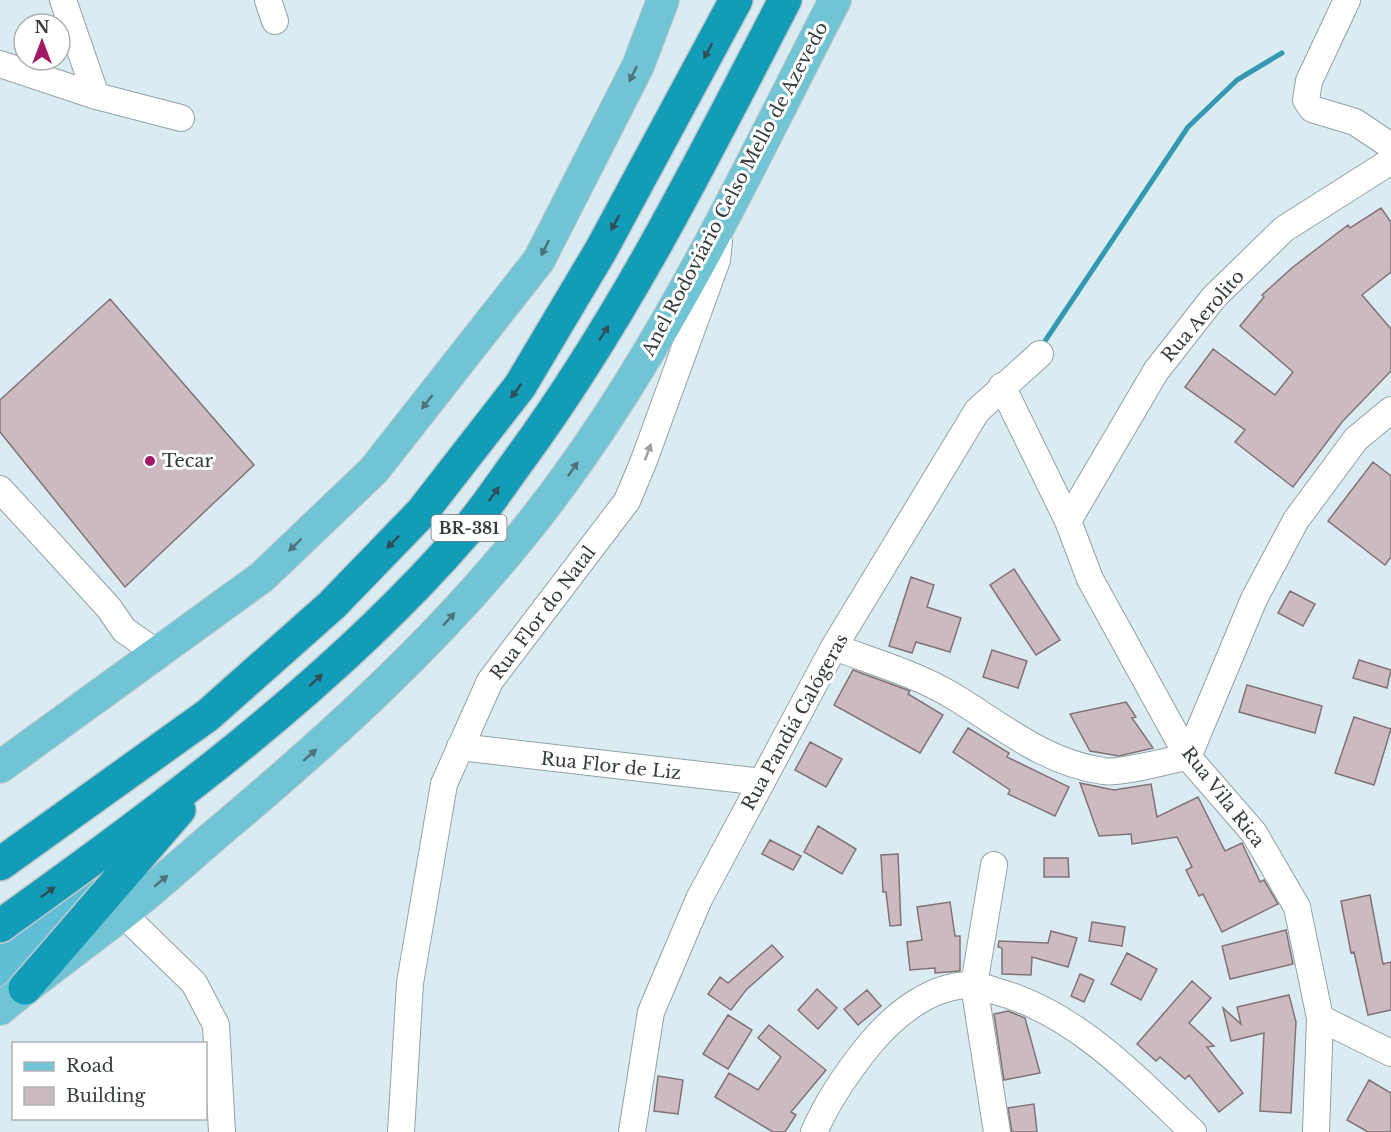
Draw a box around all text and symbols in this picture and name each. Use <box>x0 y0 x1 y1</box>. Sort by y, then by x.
north arrow <box>12 12 72 72</box>
text: N <box>34 17 50 37</box>
street label: Anel Rodoviário Celso Mello de Azevedo <box>637 18 833 361</box>
one-way arrow <box>703 43 713 60</box>
one-way arrow <box>629 65 638 82</box>
one-way arrow <box>610 215 620 232</box>
one-way arrow <box>540 239 550 256</box>
street label: Rua Aerolito <box>1157 265 1249 367</box>
one-way arrow <box>598 325 609 341</box>
one-way arrow <box>510 383 522 398</box>
one-way arrow <box>421 394 433 410</box>
one-way arrow <box>643 442 653 460</box>
place label: Tecar <box>162 450 213 472</box>
marker: Tecar <box>143 454 157 468</box>
one-way arrow <box>567 461 579 477</box>
one-way arrow <box>488 486 500 502</box>
road number: BR-381 <box>432 515 506 541</box>
one-way arrow <box>387 534 400 549</box>
one-way arrow <box>288 538 302 552</box>
street label: Rua Flor do Natal <box>486 542 600 684</box>
one-way arrow <box>442 612 455 627</box>
street label: Rua Pandiá Calógeras <box>737 630 853 814</box>
one-way arrow <box>308 673 322 687</box>
street label: Rua Vila Rica <box>1177 742 1269 852</box>
street label: Rua Flor de Liz <box>540 748 682 784</box>
one-way arrow <box>302 749 317 762</box>
one-way arrow <box>153 875 168 888</box>
one-way arrow <box>39 886 55 898</box>
legend <box>12 1042 207 1120</box>
text: Road <box>66 1055 114 1077</box>
text: Building <box>66 1085 145 1107</box>

